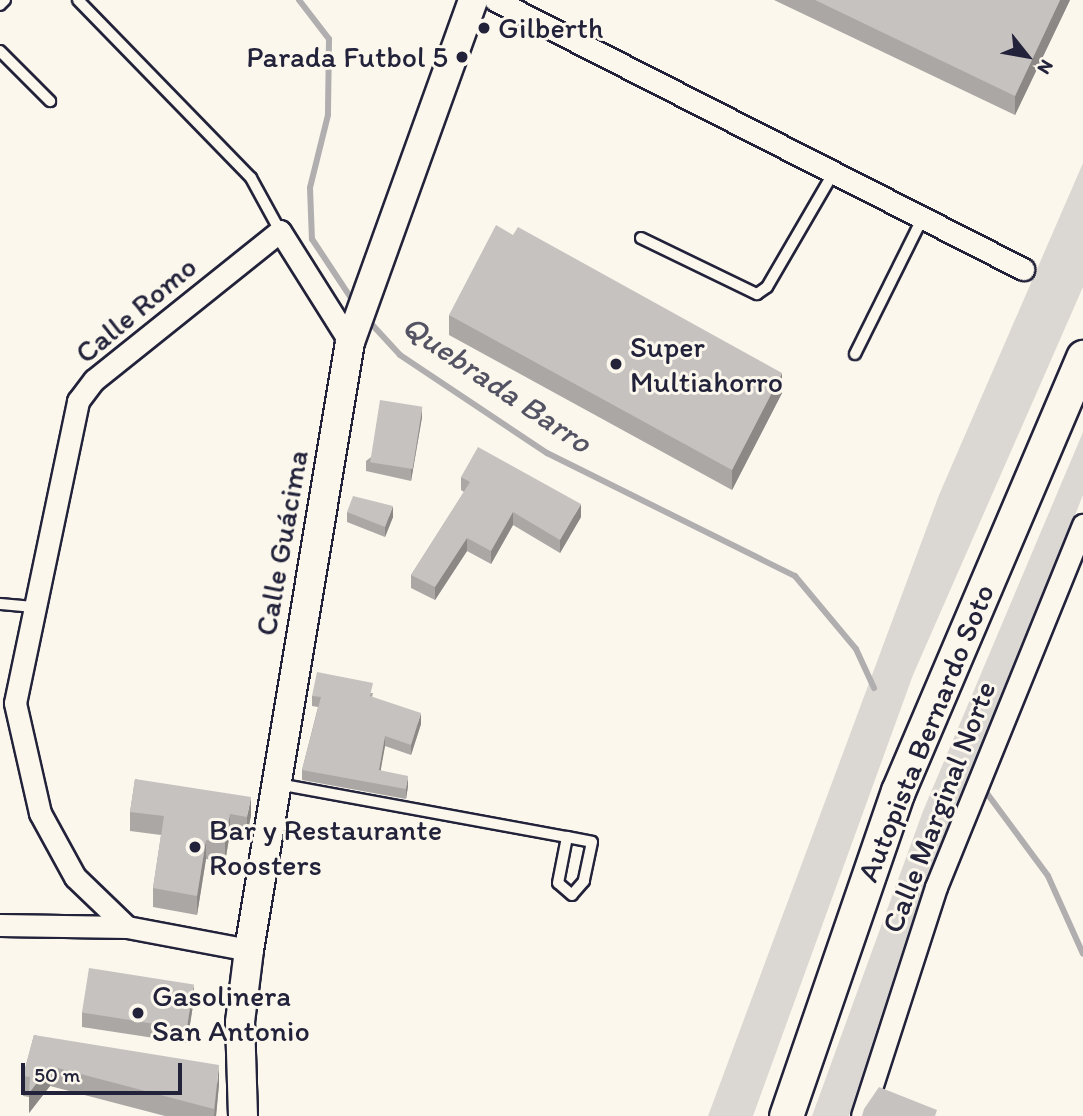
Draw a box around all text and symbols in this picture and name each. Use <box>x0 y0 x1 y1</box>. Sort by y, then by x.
place label: Gilberth <box>498 10 603 46</box>
marker: Gilberth <box>476 20 492 36</box>
north arrow <box>992 21 1062 91</box>
place label: Parada Futbol 5 <box>246 39 448 75</box>
marker: Parada Futbol 5 <box>454 49 470 65</box>
text: N <box>1032 56 1059 78</box>
street label: Calle Romo <box>68 249 204 371</box>
water label: Quebrada Barro <box>395 306 599 462</box>
place label: Super Multiahorro <box>630 329 783 400</box>
marker: Super Multiahorro <box>608 356 624 372</box>
street label: Calle Guácima <box>248 448 316 638</box>
street label: Autopista Bernardo Soto <box>850 579 1002 887</box>
street label: Calle Marginal Norte <box>874 676 1004 938</box>
place label: Bar y Restaurante Roosters <box>209 812 442 882</box>
marker: Bar y Restaurante Roosters <box>187 839 203 855</box>
place label: Gasolinera San Antonio <box>152 978 311 1048</box>
marker: Gasolinera San Antonio <box>130 1005 146 1021</box>
scale bar <box>24 1050 186 1094</box>
text: 50 m <box>34 1062 80 1087</box>

